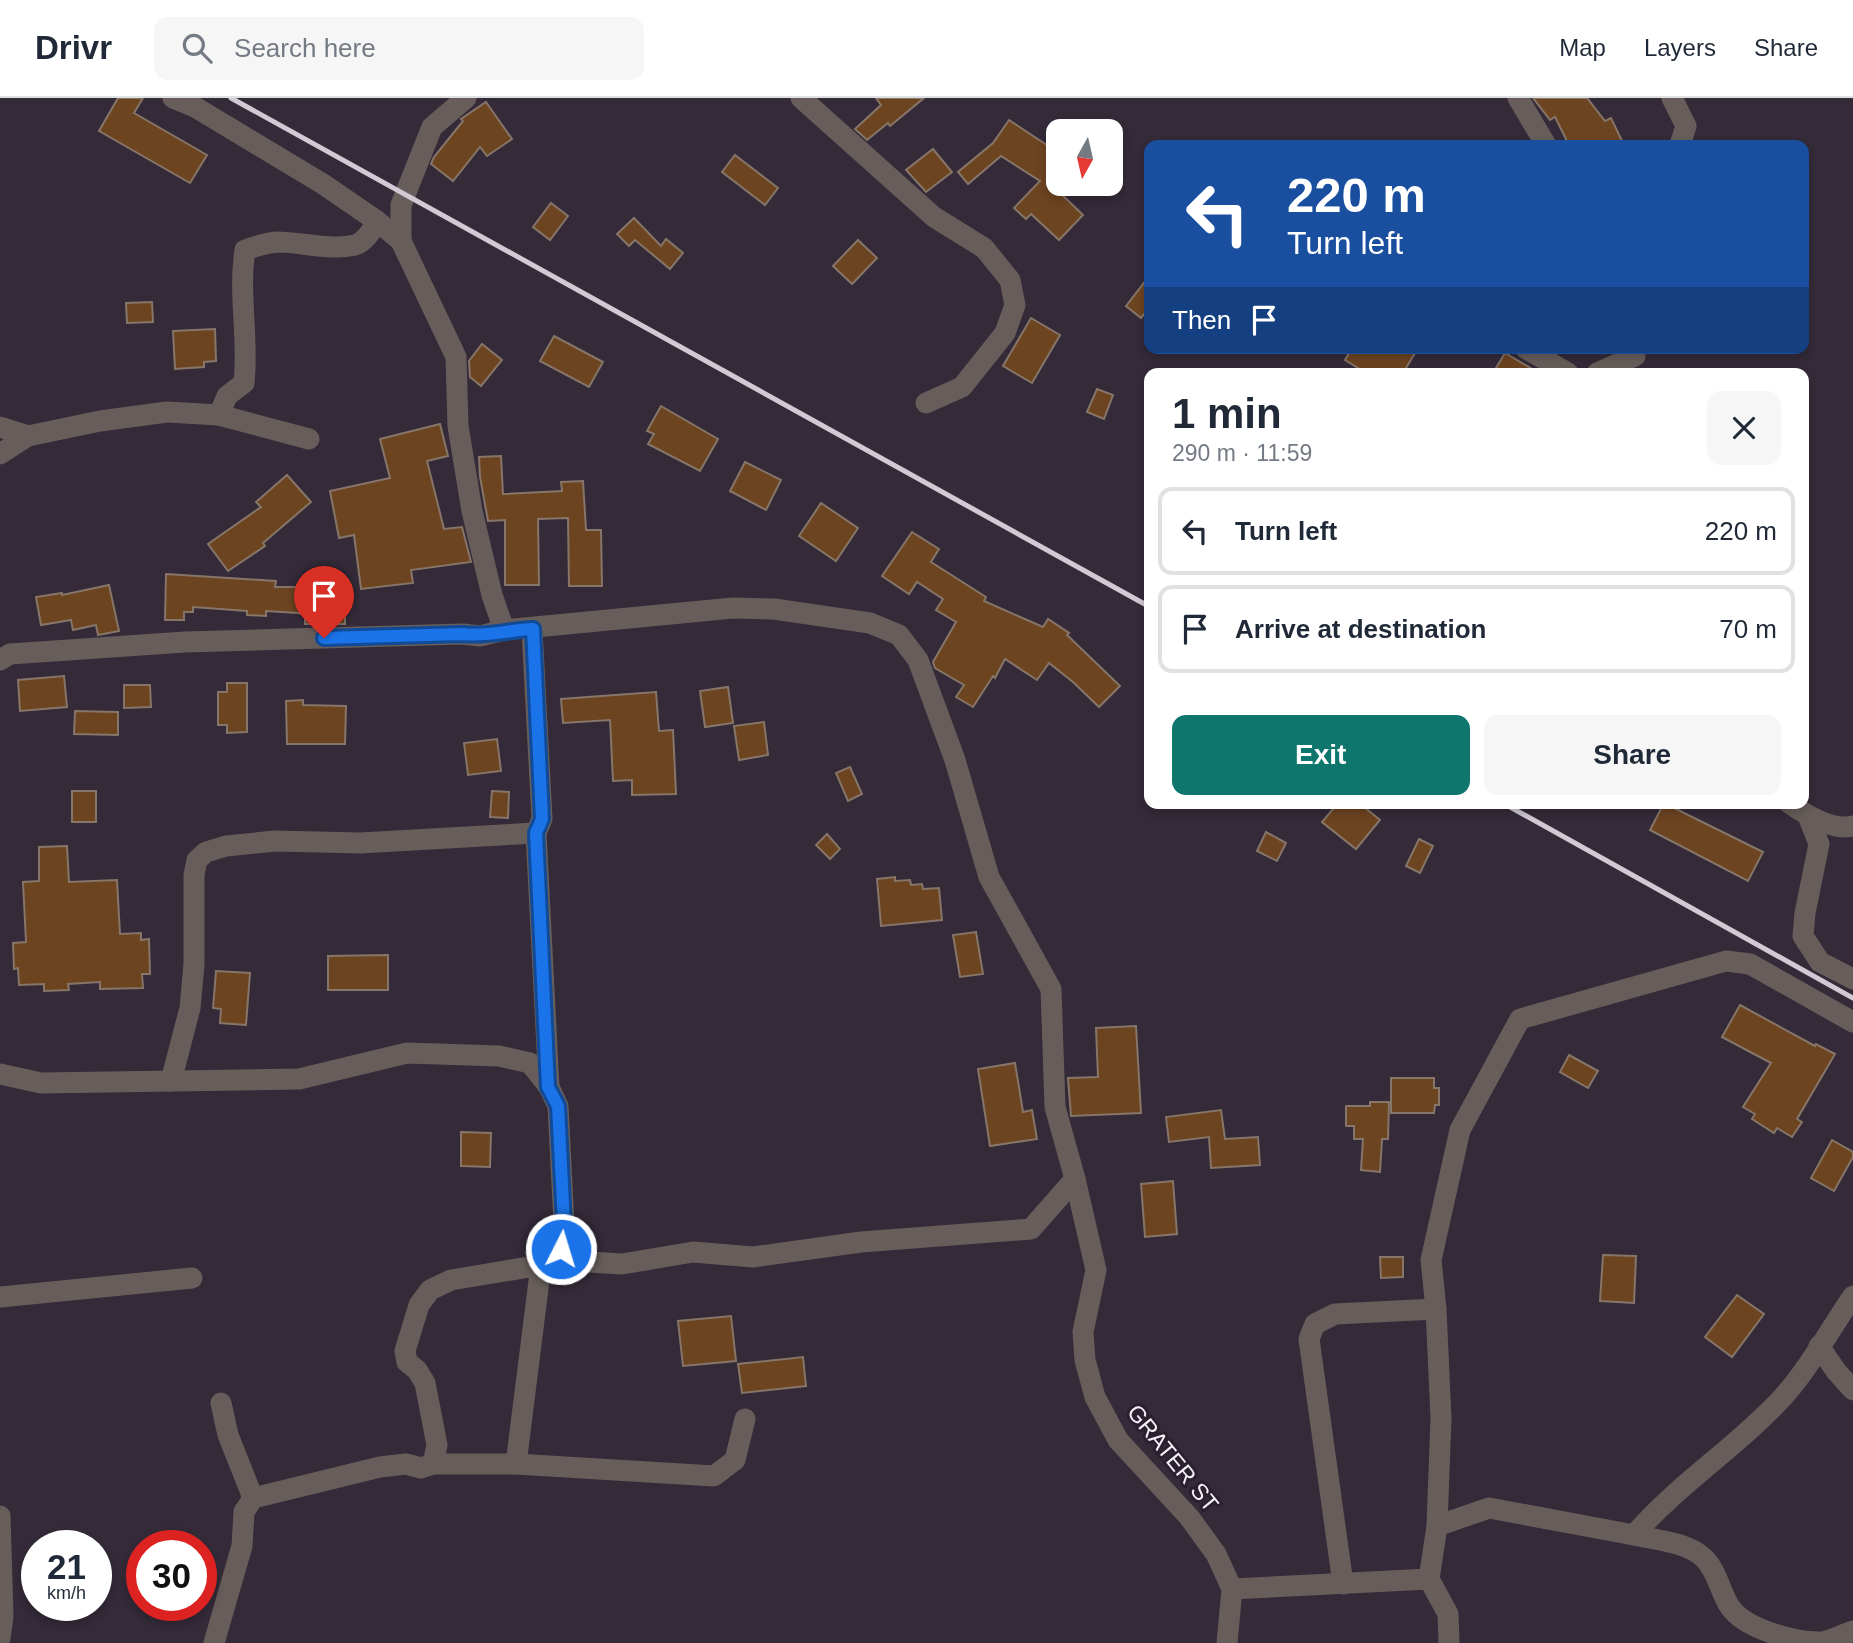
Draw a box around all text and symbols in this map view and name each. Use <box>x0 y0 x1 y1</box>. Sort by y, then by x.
search box <box>154 17 644 80</box>
text: Drivr <box>35 29 112 66</box>
icon: search <box>178 29 216 67</box>
text: Search here <box>234 33 376 63</box>
text: Map <box>1559 34 1606 61</box>
text: Layers <box>1644 34 1716 61</box>
text: Share <box>1754 34 1818 61</box>
north arrow <box>1046 119 1124 196</box>
map controls <box>1046 119 1123 196</box>
icon: left <box>1172 168 1263 259</box>
text: 220 m <box>1287 168 1426 222</box>
text: Turn left <box>1287 225 1403 261</box>
icon: arrive <box>1245 301 1283 339</box>
text: Then <box>1172 305 1231 335</box>
text: 1 min <box>1172 390 1282 437</box>
button: close <box>1707 391 1781 465</box>
text: 290 m · 11:59 <box>1172 440 1312 466</box>
icon: left <box>1176 512 1214 550</box>
text: Turn left <box>1235 516 1337 546</box>
text: 220 m <box>1705 516 1777 546</box>
pin <box>294 566 354 638</box>
icon: arrive <box>305 577 343 615</box>
icon: arrive <box>1176 610 1214 648</box>
text: Arrive at destination <box>1235 614 1486 644</box>
text: 70 m <box>1719 614 1777 644</box>
button: Exit <box>1172 715 1470 795</box>
button: Share <box>1484 715 1781 795</box>
position arrow <box>524 1212 598 1286</box>
street label: GRATER ST <box>1122 1399 1224 1517</box>
speed limit sign: 30 <box>126 1530 217 1621</box>
text: 21 <box>47 1547 86 1586</box>
text: km/h <box>47 1583 86 1603</box>

